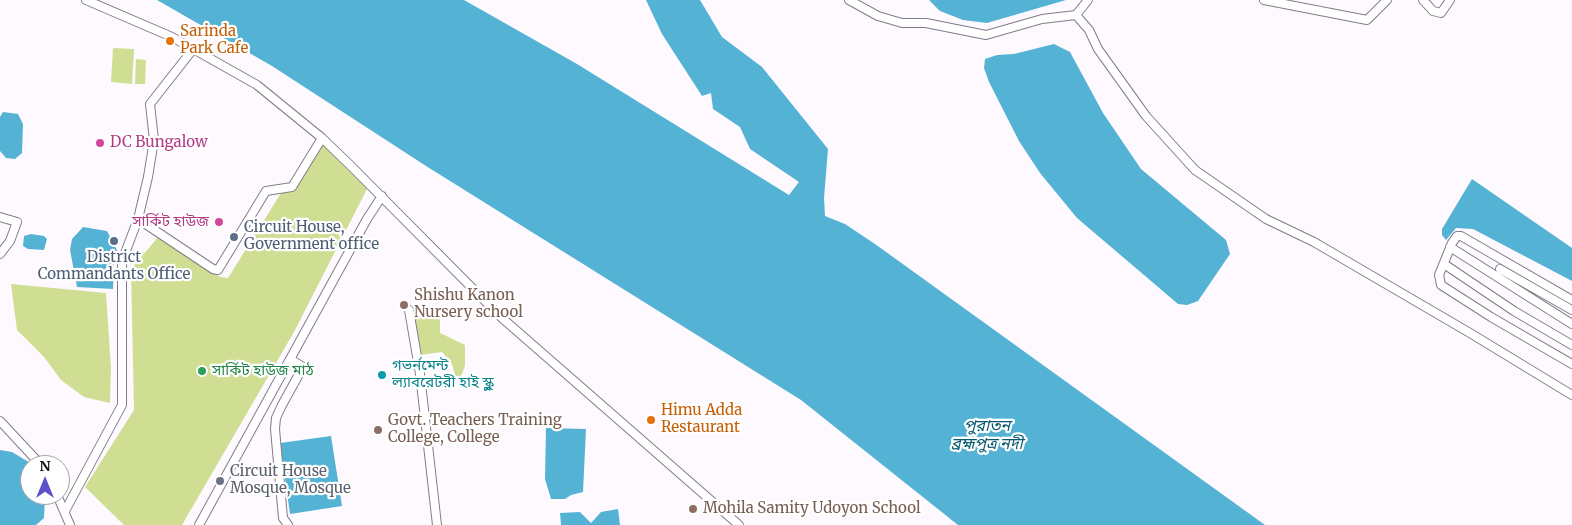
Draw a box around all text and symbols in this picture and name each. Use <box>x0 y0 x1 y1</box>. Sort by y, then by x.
place label: Sarinda Park Cafe <box>180 23 248 58</box>
marker: Sarinda Park Cafe <box>164 35 176 47</box>
place label: DC Bungalow <box>110 134 208 152</box>
marker: DC Bungalow <box>94 137 106 149</box>
place label: সার্কিট হাউজ <box>132 213 209 231</box>
marker: সার্কিট হাউজ <box>213 216 225 228</box>
place label: Circuit House, Government office <box>244 219 379 254</box>
marker: Circuit House, Government office <box>228 231 240 243</box>
marker: District Commandants Office <box>108 235 120 247</box>
place label: District Commandants Office <box>38 249 190 284</box>
place label: Shishu Kanon Nursery school <box>414 287 523 322</box>
marker: Shishu Kanon Nursery school <box>398 299 410 311</box>
place label: গভর্নমেন্ট ল্যাবরেটরী হাই স্কুল <box>392 357 494 392</box>
place label: সার্কিট হাউজ মাঠ <box>212 362 314 380</box>
marker: সার্কিট হাউজ মাঠ <box>196 365 208 377</box>
marker: গভর্নমেন্ট ল্যাবরেটরী হাই স্কুল <box>376 369 388 381</box>
place label: Himu Adda Restaurant <box>661 402 742 437</box>
place label: Govt. Teachers Training College, College <box>388 412 562 447</box>
marker: Himu Adda Restaurant <box>645 414 657 426</box>
water label: পুরাতন ব্রহ্মপুত্র নদী <box>951 416 1023 454</box>
marker: Govt. Teachers Training College, College <box>372 424 384 436</box>
north arrow <box>20 455 70 505</box>
text: N <box>39 457 51 475</box>
place label: Circuit House Mosque, Mosque <box>230 463 351 498</box>
marker: Circuit House Mosque, Mosque <box>214 475 226 487</box>
place label: Mohila Samity Udoyon School <box>703 500 921 518</box>
marker: Mohila Samity Udoyon School <box>687 503 699 515</box>

